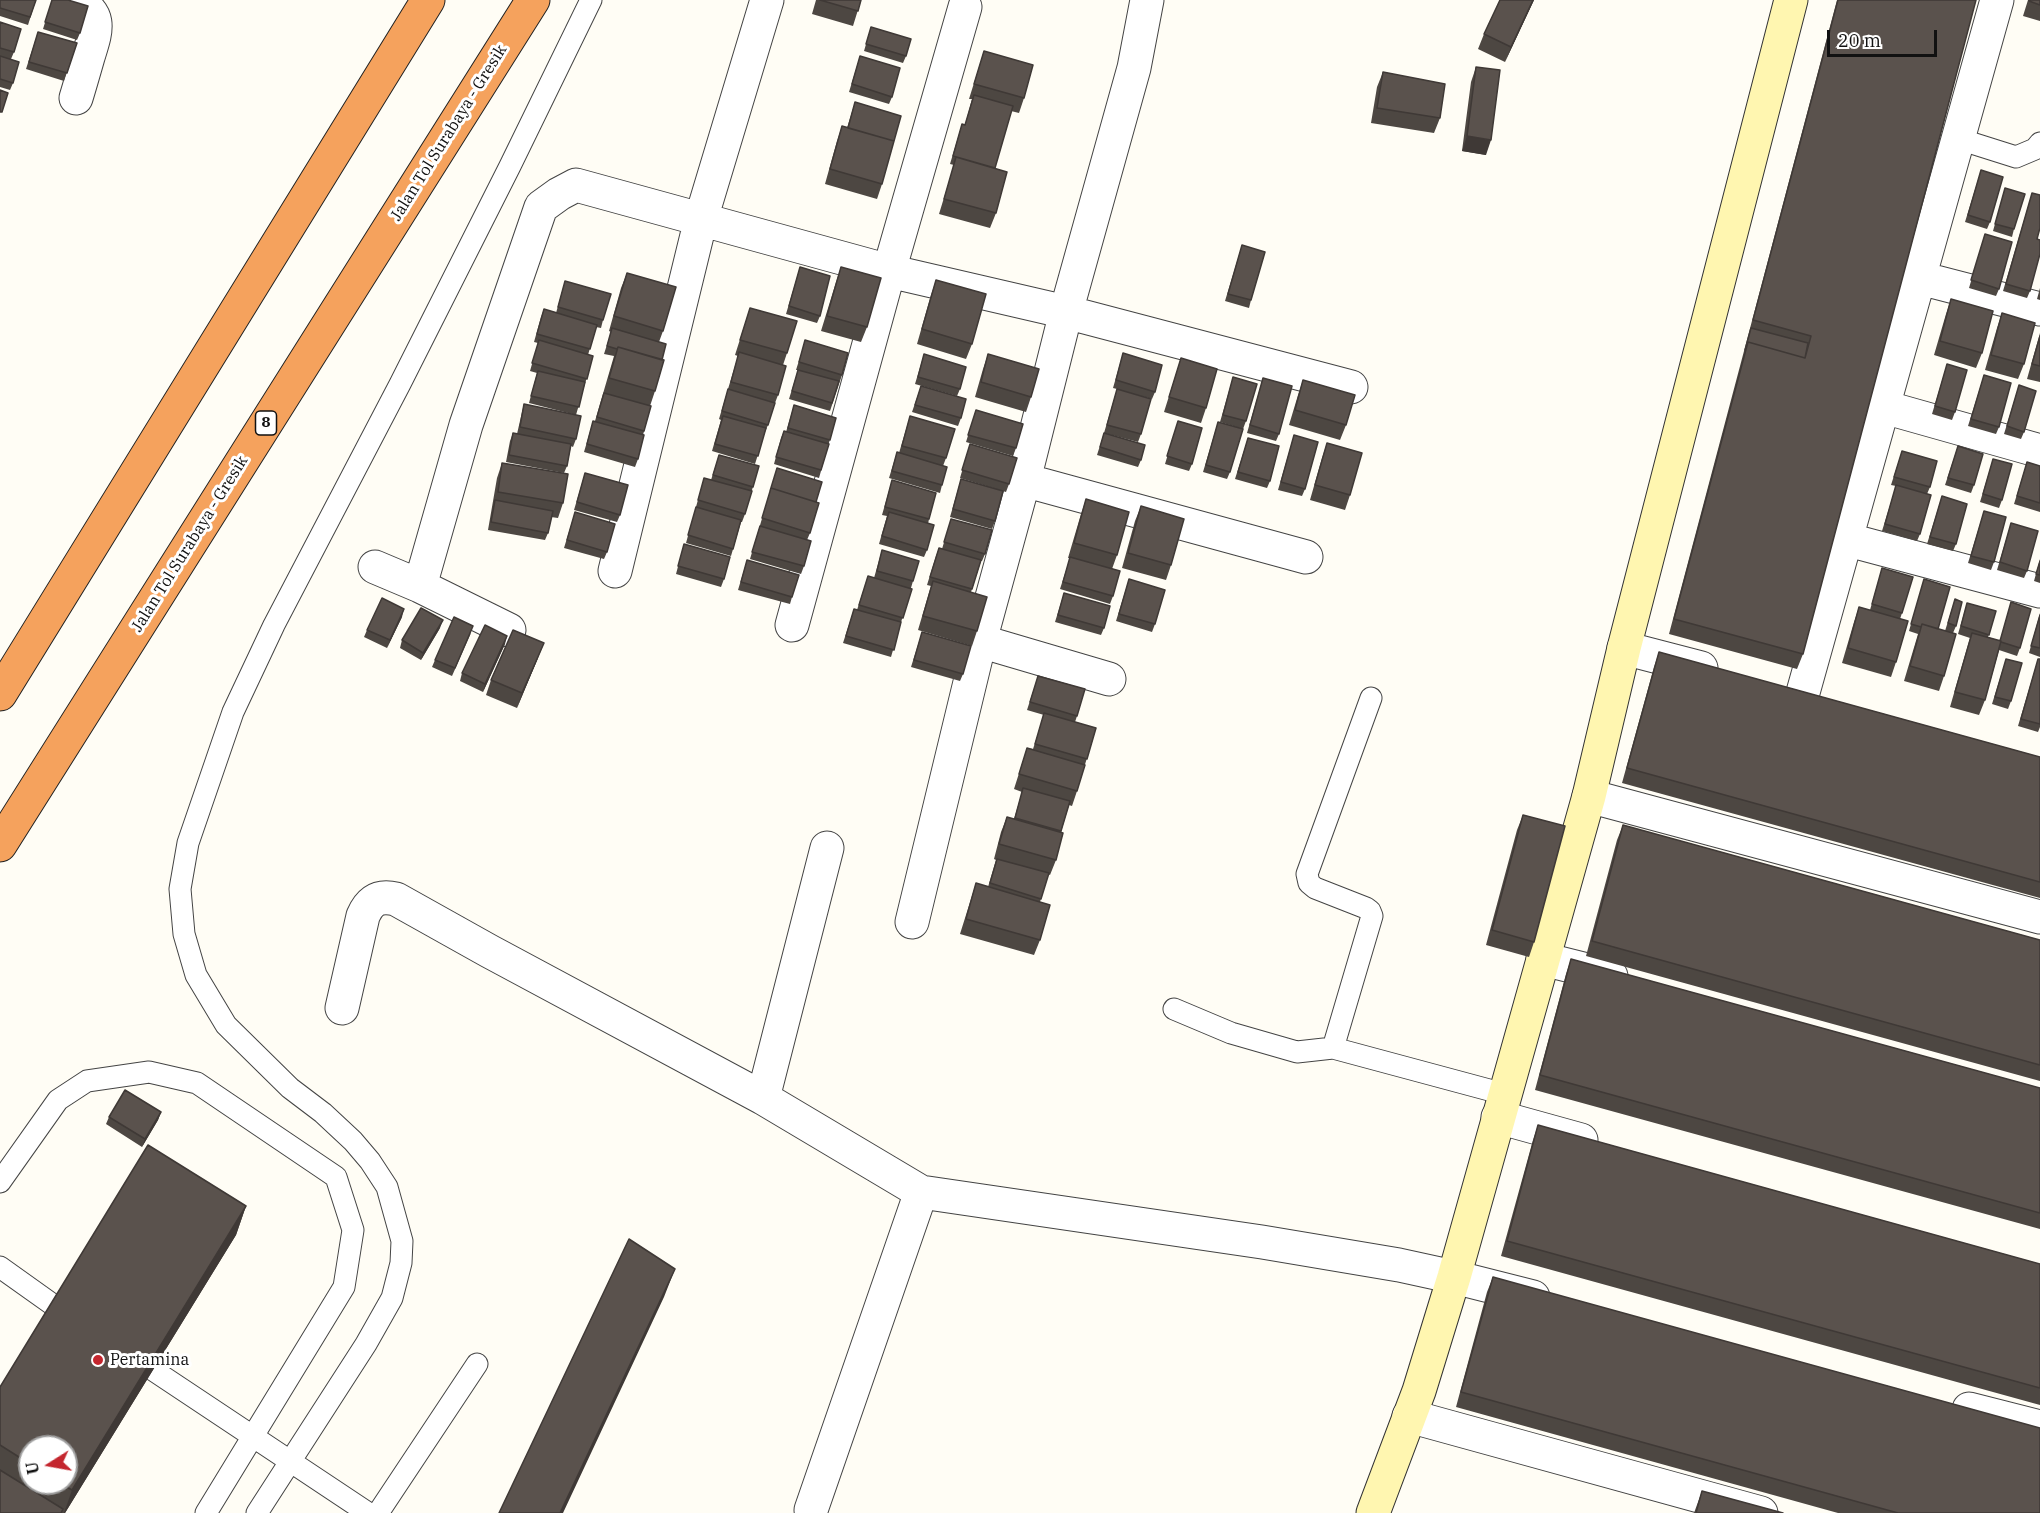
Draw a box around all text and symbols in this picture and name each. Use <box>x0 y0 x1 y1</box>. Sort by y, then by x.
scale bar <box>1830 18 1940 56</box>
text: 20 m <box>1838 29 1881 52</box>
street label: Jalan Tol Surabaya - Gresik <box>387 41 511 225</box>
road number: 8 <box>256 411 276 435</box>
street label: Jalan Tol Surabaya - Gresik <box>128 452 252 636</box>
place label: Pertamina <box>110 1350 189 1370</box>
marker: Pertamina <box>91 1353 105 1367</box>
north arrow <box>18 1435 78 1495</box>
text: U <box>21 1460 43 1476</box>

